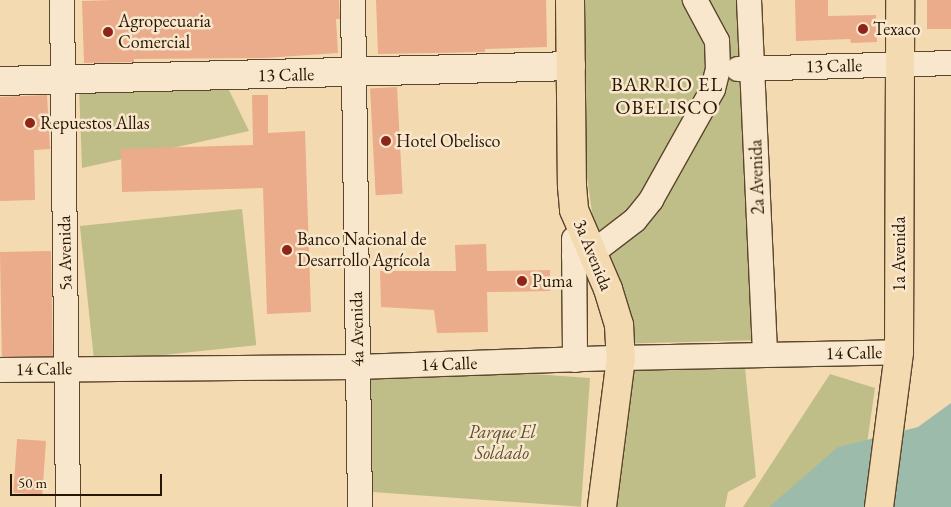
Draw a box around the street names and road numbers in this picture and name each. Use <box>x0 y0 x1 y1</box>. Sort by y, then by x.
street label: 13 Calle <box>806 55 862 77</box>
street label: 13 Calle <box>258 64 314 86</box>
street label: 2a Avenida <box>745 139 769 215</box>
street label: 5a Avenida <box>54 215 76 291</box>
street label: 3a Avenida <box>569 216 617 294</box>
street label: 1a Avenida <box>888 216 910 292</box>
street label: 4a Avenida <box>346 291 368 367</box>
street label: 14 Calle <box>826 342 882 364</box>
street label: 14 Calle <box>420 352 478 376</box>
street label: 14 Calle <box>16 358 72 380</box>

